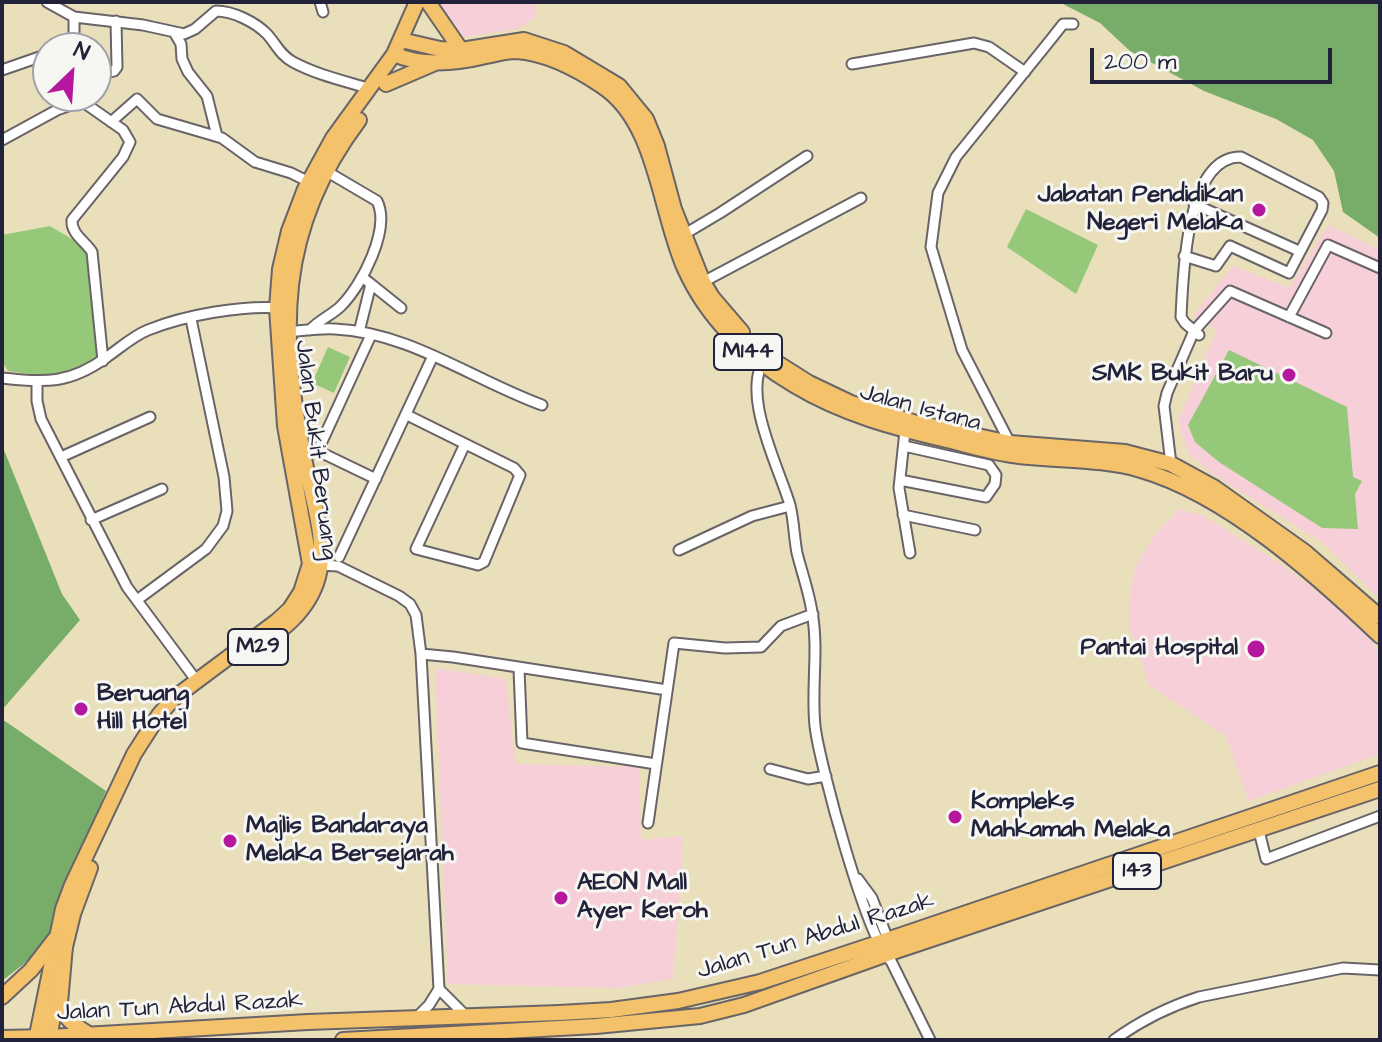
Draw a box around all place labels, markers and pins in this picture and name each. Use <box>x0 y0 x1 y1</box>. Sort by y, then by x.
place label: Jabatan Pendidikan Negeri Melaka <box>1038 182 1243 238</box>
marker: Jabatan Pendidikan Negeri Melaka <box>1250 201 1268 219</box>
place label: SMK Bukit Baru <box>1092 361 1273 389</box>
marker: SMK Bukit Baru <box>1280 366 1298 384</box>
place label: Pantai Hospital <box>1081 635 1238 663</box>
marker: Pantai Hospital <box>1245 638 1267 660</box>
place label: Beruang Hill Hotel <box>97 681 189 737</box>
marker: Beruang Hill Hotel <box>72 700 90 718</box>
place label: Kompleks Mahkamah Melaka <box>971 789 1170 845</box>
marker: Kompleks Mahkamah Melaka <box>946 808 964 826</box>
place label: Majlis Bandaraya Melaka Bersejarah <box>246 813 454 869</box>
marker: Majlis Bandaraya Melaka Bersejarah <box>221 832 239 850</box>
place label: AEON Mall Ayer Keroh <box>577 870 708 926</box>
marker: AEON Mall Ayer Keroh <box>552 889 570 907</box>

